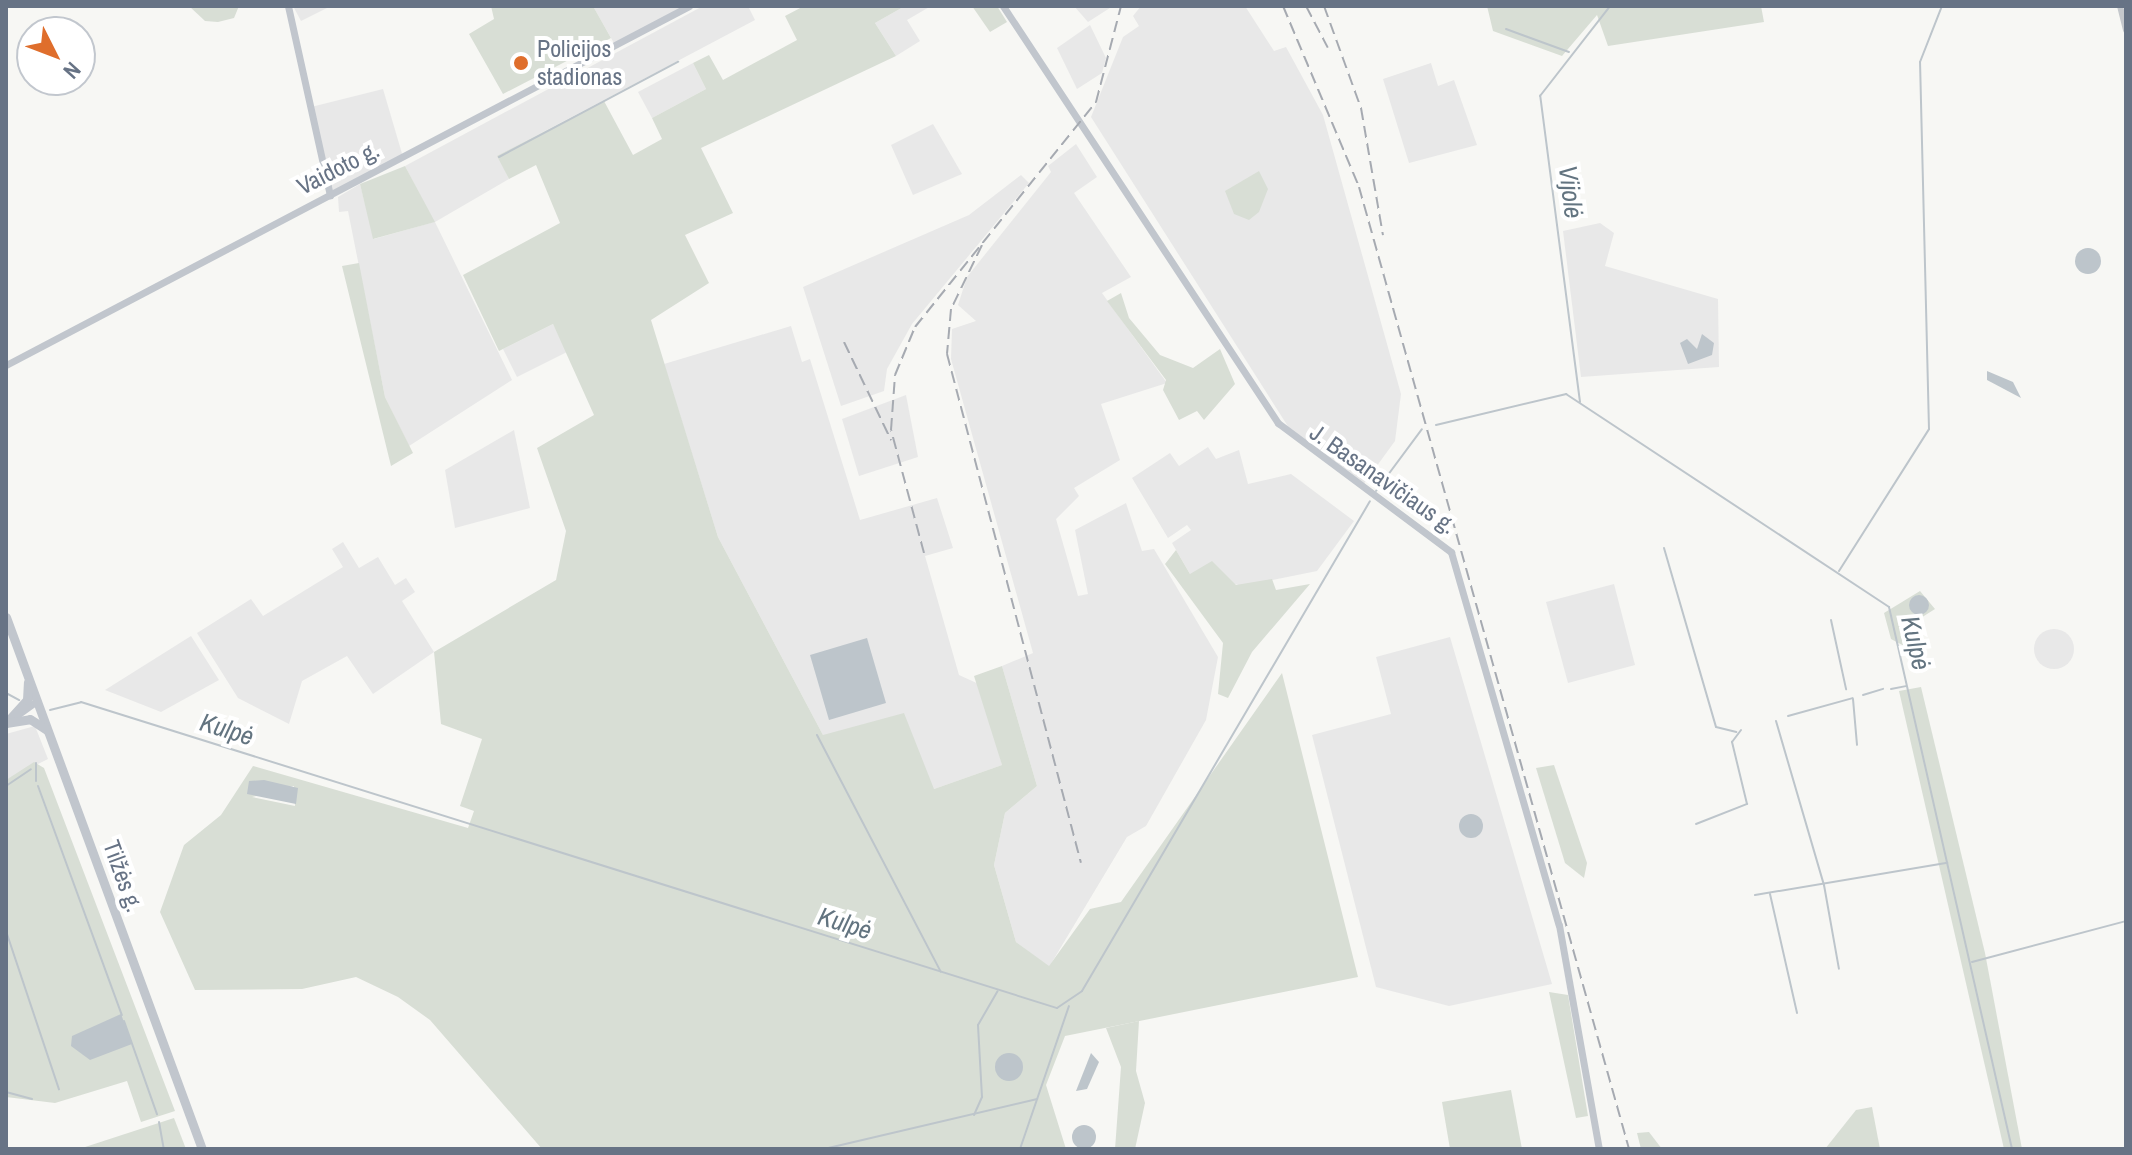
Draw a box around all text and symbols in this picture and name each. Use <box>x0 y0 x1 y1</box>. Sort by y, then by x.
north arrow <box>16 16 96 96</box>
place label: Policijos stadionas <box>537 35 622 91</box>
marker: Policijos stadionas <box>512 54 530 72</box>
text: N <box>57 56 88 86</box>
street label: Vaidoto g. <box>292 135 384 201</box>
water label: Vijolė <box>1552 164 1590 220</box>
street label: J. Basanavičiaus g. <box>1304 418 1462 540</box>
water label: Kulpė <box>1895 613 1937 673</box>
water label: Kulpė <box>196 706 258 752</box>
street label: Tilžės g. <box>97 836 149 916</box>
water label: Kulpė <box>814 900 876 946</box>

